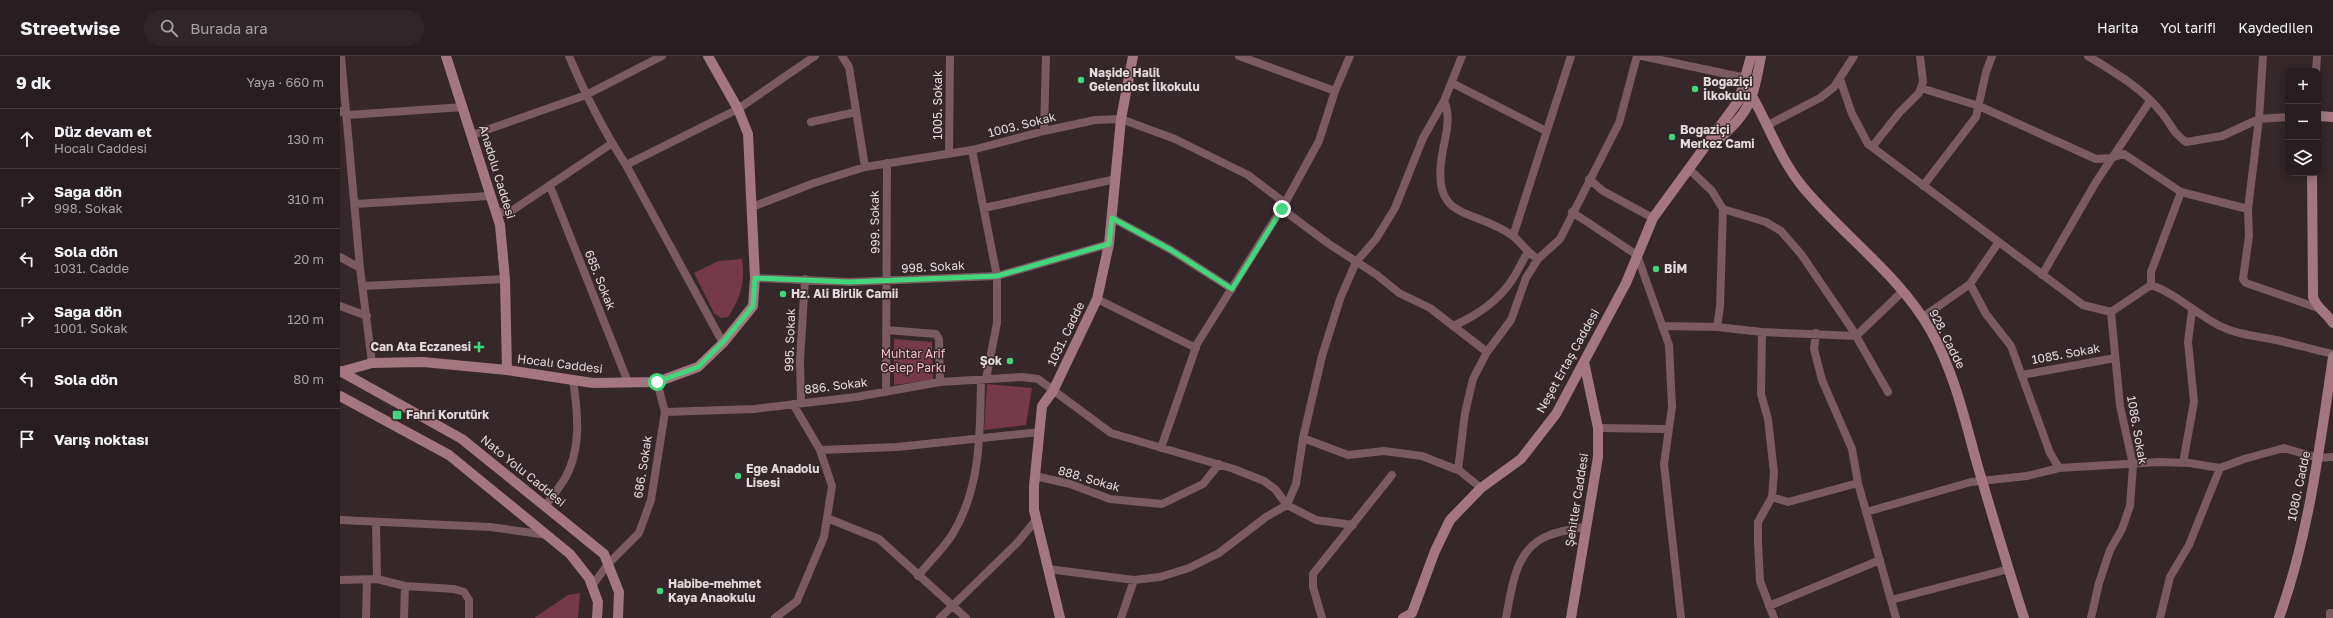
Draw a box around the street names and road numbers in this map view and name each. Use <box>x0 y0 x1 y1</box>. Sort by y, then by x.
street label: 1005. Sokak <box>930 70 945 140</box>
street label: 1003. Sokak <box>986 109 1058 140</box>
street label: Anadolu Caddesi <box>476 123 519 220</box>
street label: 999. Sokak <box>866 190 883 254</box>
street label: 685. Sokak <box>582 248 619 312</box>
street label: 998. Sokak <box>901 257 965 276</box>
street label: 1031. Cadde <box>1044 299 1088 368</box>
street label: Neşet Ertaş Caddesi <box>1533 306 1602 415</box>
street label: 928. Cadde <box>1926 306 1969 371</box>
street label: 995. Sokak <box>781 308 798 372</box>
street label: 1085. Sokak <box>2031 340 2102 367</box>
street label: Hocalı Caddesi <box>516 351 604 376</box>
street label: 886. Sokak <box>803 374 869 397</box>
street label: 1086. Sokak <box>2124 394 2151 466</box>
street label: Nato Yolu Caddesi <box>478 432 569 509</box>
street label: 686. Sokak <box>630 434 655 499</box>
street label: 1080. Cadde <box>2284 449 2313 522</box>
street label: Şehitler Caddesi <box>1562 452 1591 548</box>
street label: 888. Sokak <box>1056 463 1122 495</box>

